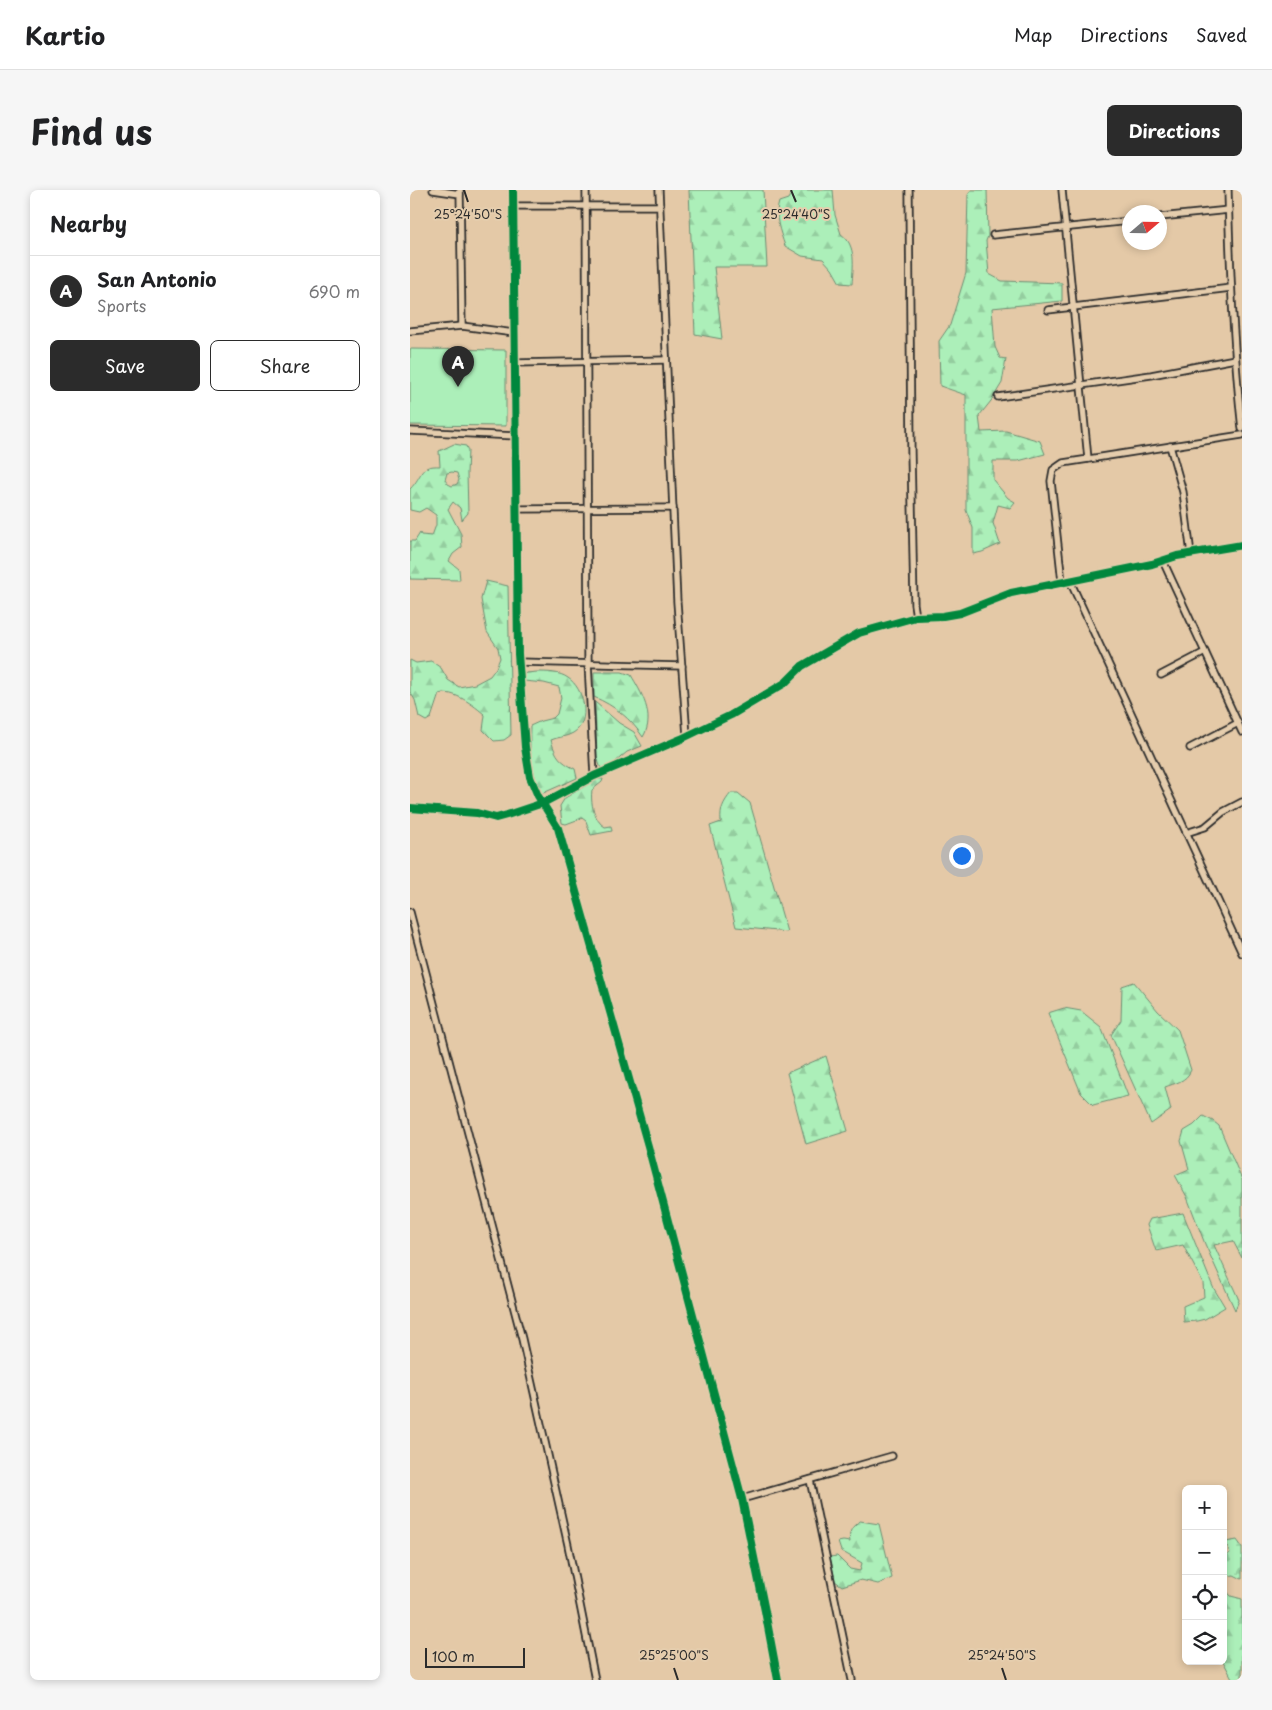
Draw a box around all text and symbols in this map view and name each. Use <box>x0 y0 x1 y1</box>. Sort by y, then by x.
text: Kartio <box>25 17 105 53</box>
text: Map <box>1014 21 1052 48</box>
text: Directions <box>1080 21 1168 48</box>
text: Saved <box>1196 21 1247 48</box>
text: Find us <box>30 104 152 157</box>
button: Directions <box>1107 105 1242 156</box>
text: 25°24'50"S <box>434 205 502 223</box>
text: 25°24'40"S <box>762 205 830 223</box>
north arrow <box>1122 205 1167 250</box>
text: Nearby <box>50 207 127 239</box>
text: San Antonio <box>97 265 217 293</box>
text: A <box>60 279 72 303</box>
text: 690 m <box>309 279 360 303</box>
text: Sports <box>97 293 146 317</box>
button: Save <box>50 340 200 391</box>
button: Share <box>210 340 360 391</box>
pin: A <box>442 346 474 387</box>
your location <box>949 843 975 869</box>
map controls <box>1182 1485 1227 1665</box>
button: + <box>1182 1485 1227 1530</box>
button: − <box>1182 1530 1227 1575</box>
button: locate <box>1182 1575 1227 1620</box>
button: layers <box>1182 1620 1227 1665</box>
scale bar <box>425 1645 525 1668</box>
text: 100 m <box>432 1646 475 1667</box>
text: 25°25'00"S <box>639 1646 709 1664</box>
text: 25°24'50"S <box>968 1646 1036 1664</box>

